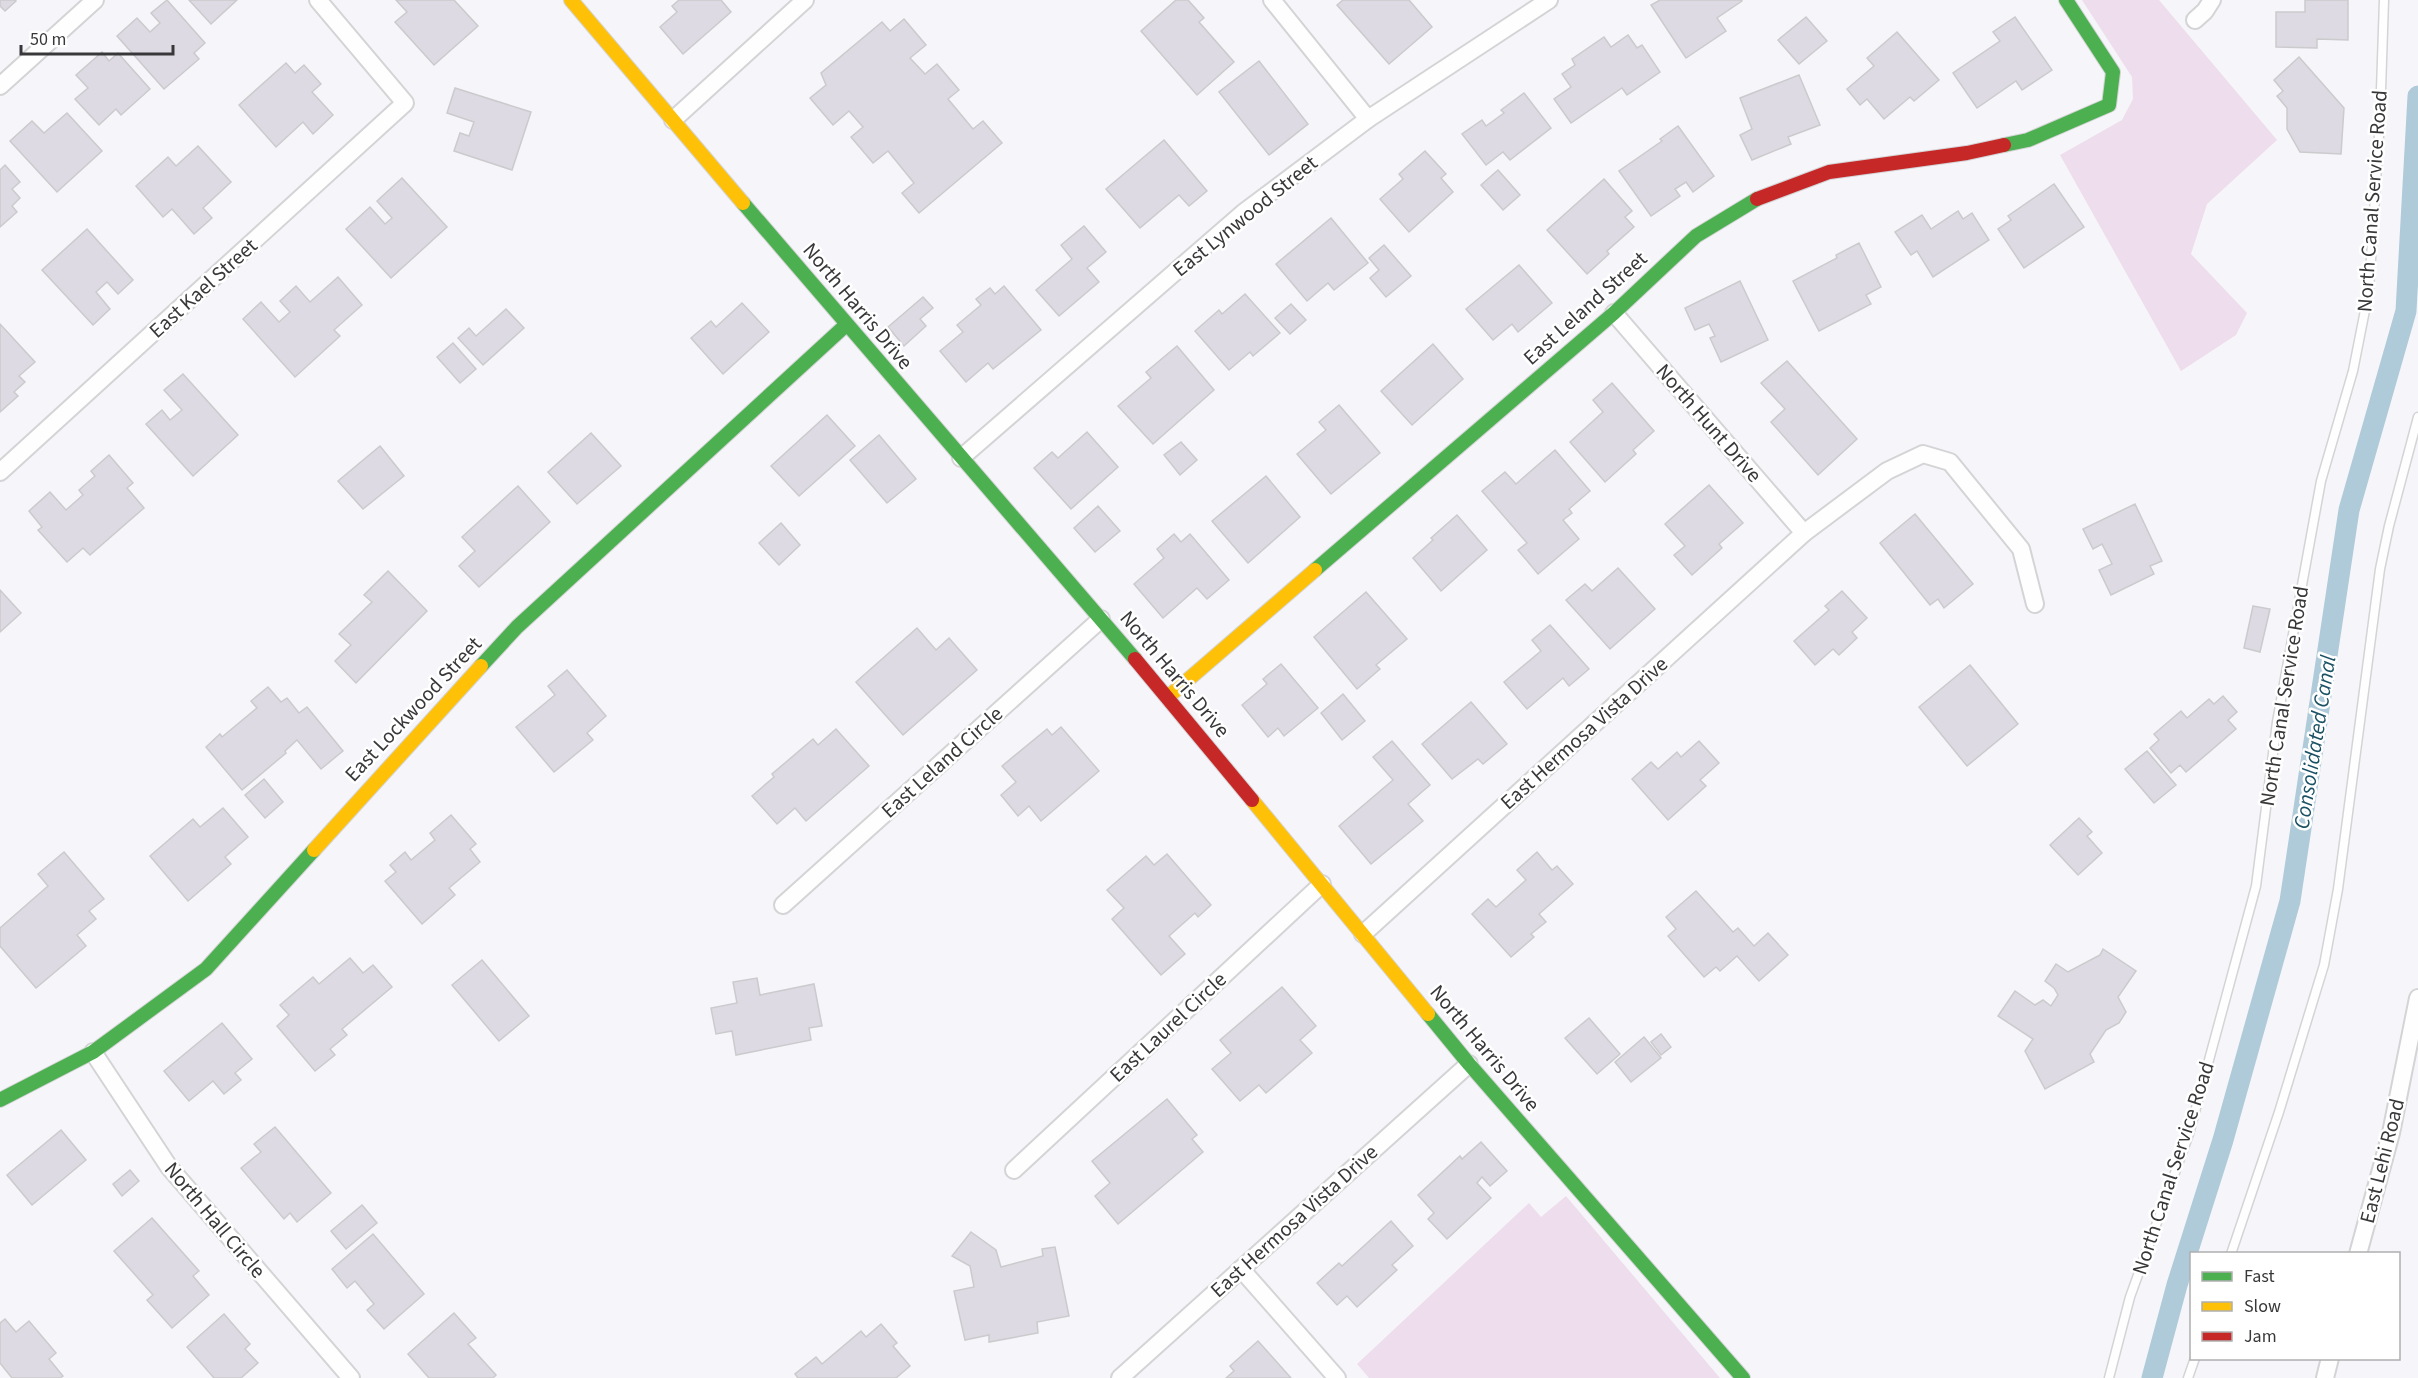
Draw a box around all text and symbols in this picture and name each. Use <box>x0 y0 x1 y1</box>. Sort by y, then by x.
scale bar <box>21 18 172 56</box>
text: 50 m <box>30 27 66 52</box>
street label: North Canal Service Road <box>2349 89 2395 313</box>
street label: East Lynwood Street <box>1166 148 1324 284</box>
street label: East Kael Street <box>142 231 264 345</box>
street label: North Harris Drive <box>796 236 920 376</box>
street label: East Leland Street <box>1516 244 1654 372</box>
street label: North Hunt Drive <box>1649 357 1769 489</box>
street label: North Canal Service Road <box>2252 584 2316 808</box>
street label: North Harris Drive <box>1113 604 1237 744</box>
street label: East Lockwood Street <box>338 630 488 788</box>
street label: East Hermosa Vista Drive <box>1494 649 1674 817</box>
water label: Consolidated Canal <box>2285 652 2345 831</box>
street label: East Leland Circle <box>875 699 1009 825</box>
street label: East Laurel Circle <box>1103 965 1233 1089</box>
street label: North Harris Drive <box>1423 978 1547 1118</box>
street label: North Canal Service Road <box>2124 1058 2222 1278</box>
street label: East Lehi Road <box>2352 1095 2412 1227</box>
street label: East Hermosa Vista Drive <box>1204 1137 1384 1305</box>
street label: North Hall Circle <box>157 1155 273 1285</box>
legend <box>2190 1252 2400 1360</box>
text: Fast <box>2244 1264 2275 1289</box>
text: Slow <box>2244 1294 2281 1319</box>
text: Jam <box>2244 1324 2277 1349</box>

